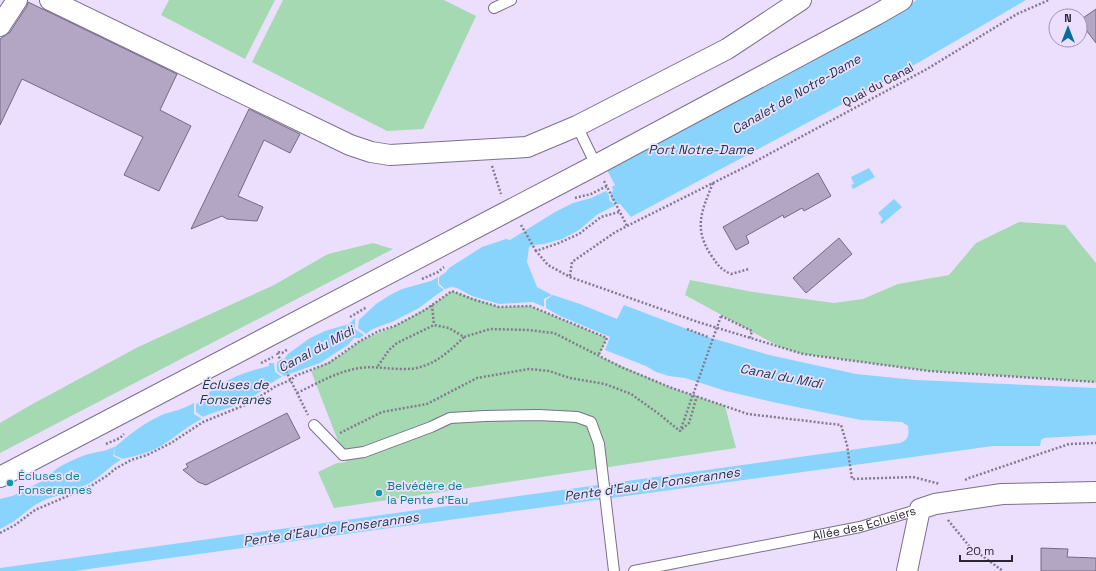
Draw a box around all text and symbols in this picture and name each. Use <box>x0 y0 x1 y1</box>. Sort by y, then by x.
north arrow <box>1048 8 1088 48</box>
text: N <box>1064 11 1072 25</box>
water label: Canalet de Notre-Dame <box>728 49 865 138</box>
street label: Quai du Canal <box>840 60 916 110</box>
water label: Port Notre-Dame <box>648 141 755 158</box>
water label: Canal du Midi <box>275 321 358 376</box>
water label: Canal du Midi <box>738 360 825 393</box>
water label: Écluses de Fonseranes <box>199 376 272 408</box>
water label: Pente d'Eau de Fonserannes <box>563 463 742 505</box>
place label: Écluses de Fonserannes <box>18 468 92 498</box>
marker: Écluses de Fonserannes <box>5 478 15 488</box>
place label: Belvédère de la Pente d'Eau <box>387 478 468 508</box>
marker: Belvédère de la Pente d'Eau <box>374 488 384 498</box>
street label: Allée des Eclusiers <box>811 503 918 544</box>
water label: Pente d'Eau de Fonserannes <box>242 508 421 550</box>
scale bar <box>960 537 1012 563</box>
text: 20 m <box>966 543 994 559</box>

